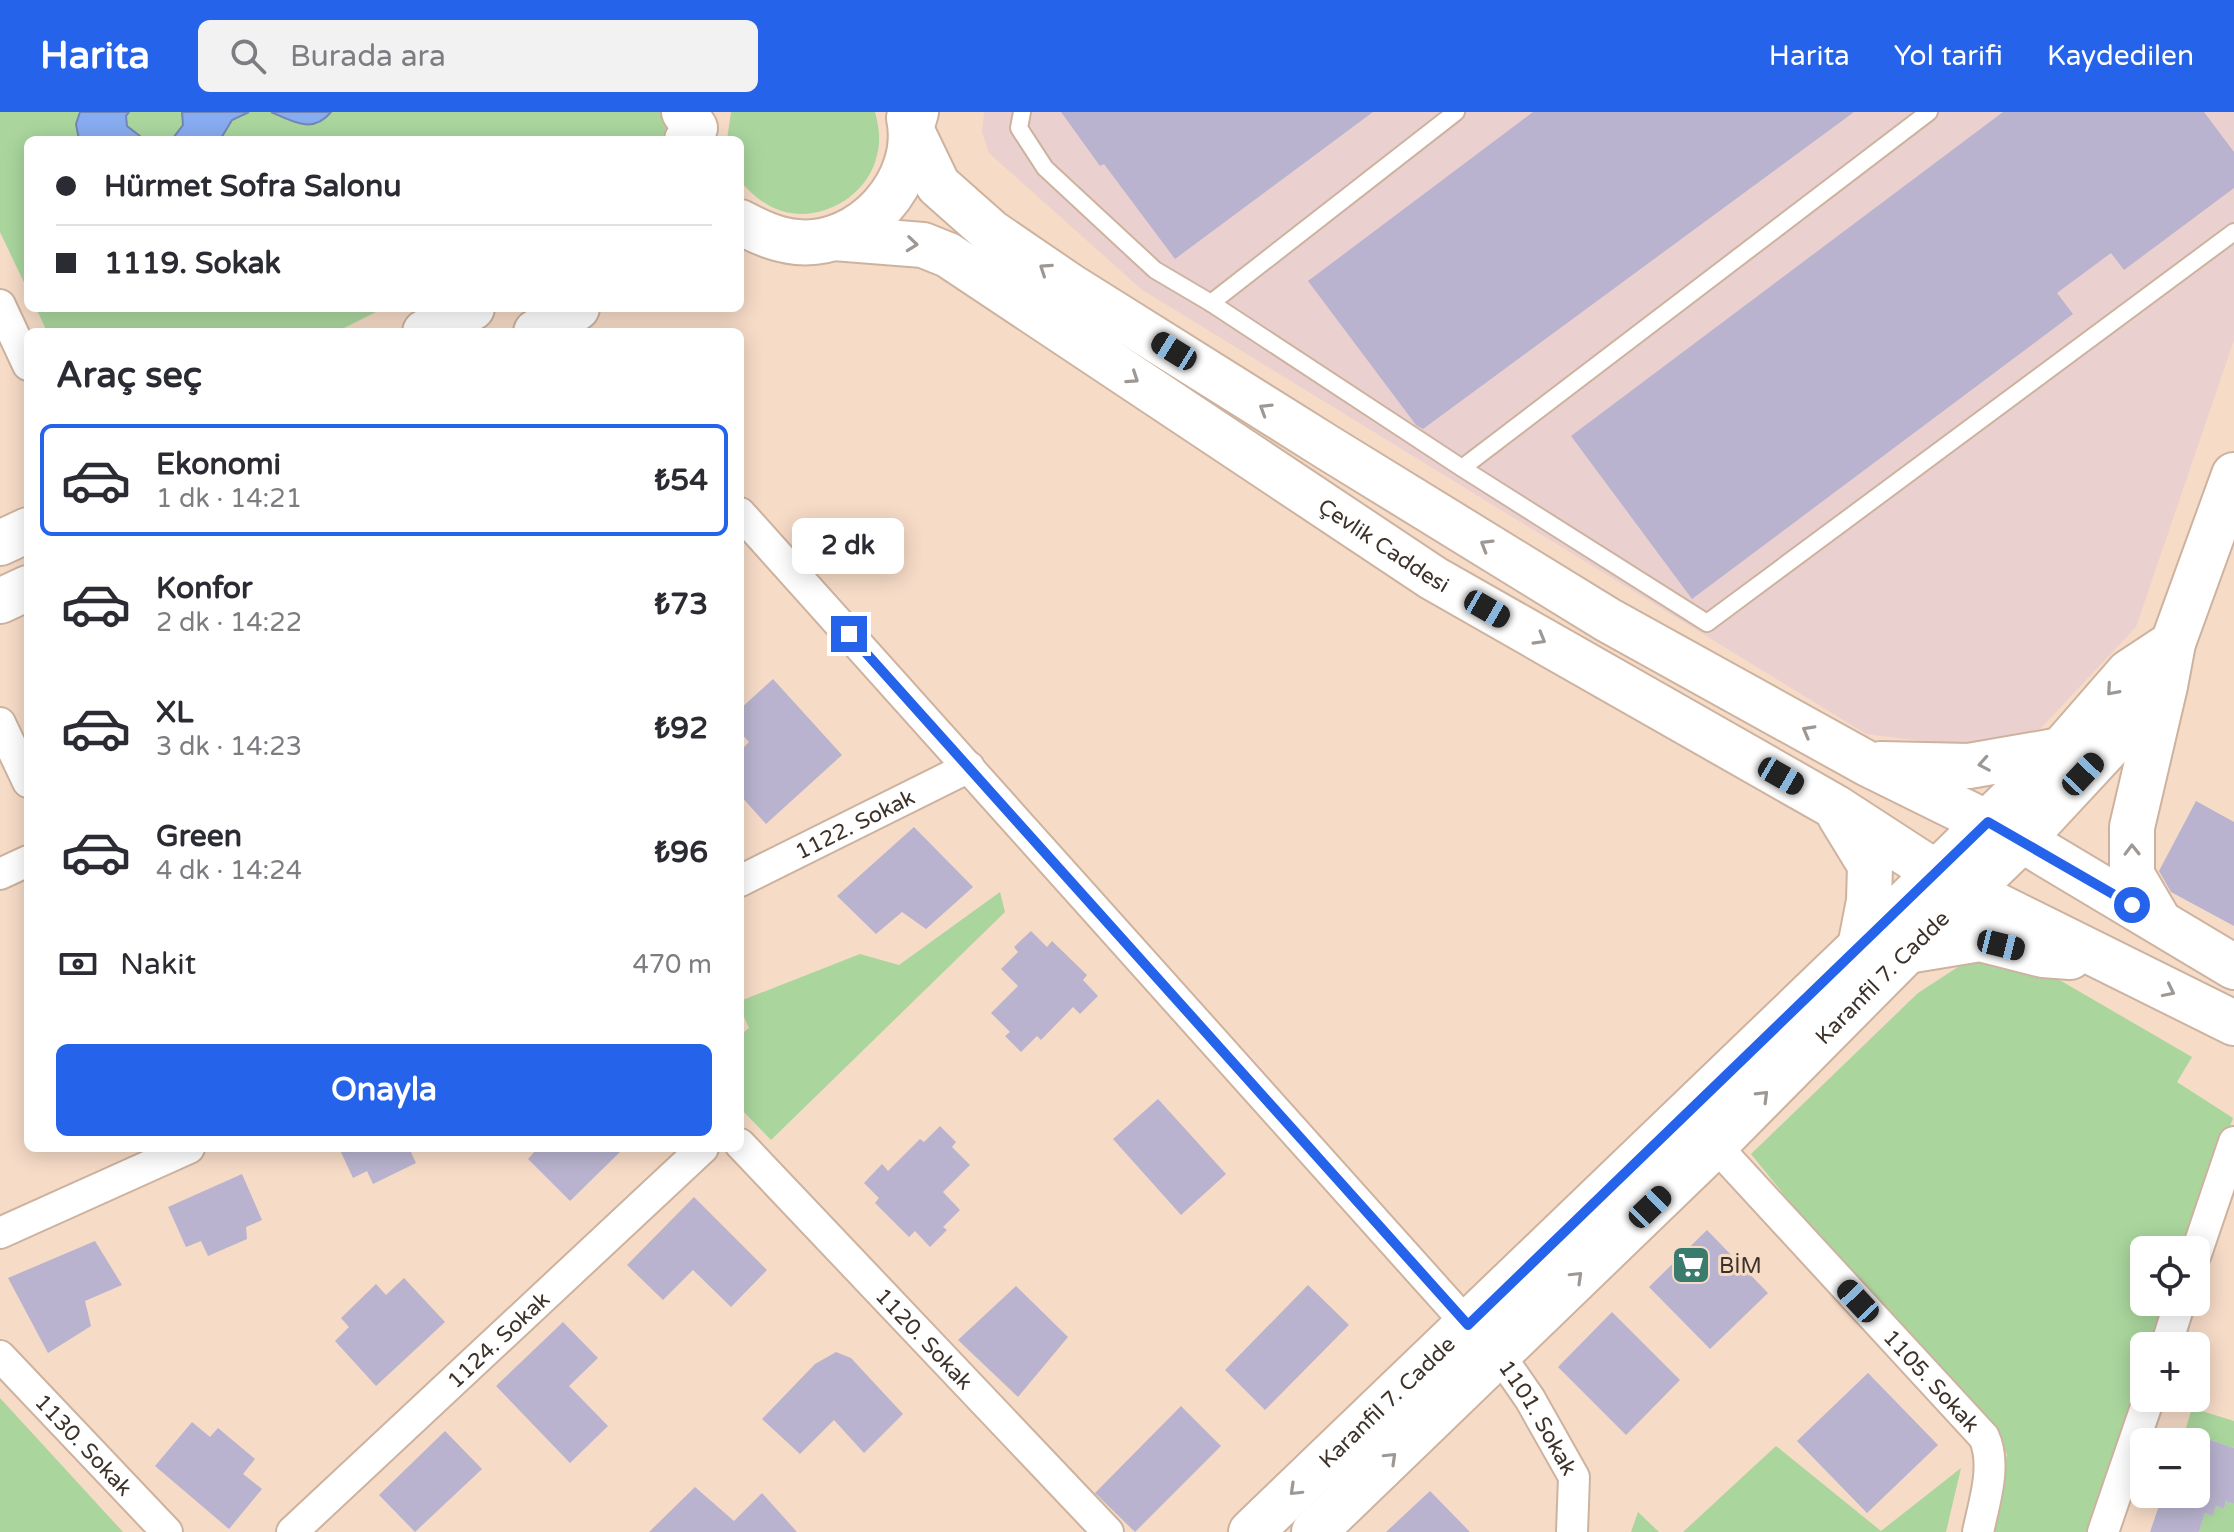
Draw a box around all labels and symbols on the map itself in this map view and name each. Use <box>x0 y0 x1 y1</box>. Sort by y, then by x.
one-way arrow <box>906 236 919 253</box>
one-way arrow <box>1039 264 1054 279</box>
car <box>1147 328 1201 374</box>
one-way arrow <box>1124 368 1139 383</box>
one-way arrow <box>1259 403 1273 418</box>
street label: Çevlik Caddesi <box>1313 493 1454 599</box>
callout: 2 dk <box>793 518 905 574</box>
one-way arrow <box>1480 539 1495 555</box>
car <box>1460 587 1514 631</box>
route end <box>831 616 867 652</box>
one-way arrow <box>1532 629 1546 645</box>
one-way arrow <box>2108 681 2122 696</box>
one-way arrow <box>1802 725 1817 741</box>
car <box>2058 748 2108 800</box>
car <box>1754 754 1808 798</box>
one-way arrow <box>1978 754 1991 771</box>
street label: 1122. Sokak <box>791 784 919 865</box>
one-way arrow <box>2123 843 2141 856</box>
route start <box>2114 887 2150 923</box>
street label: Karanfil 7. Cadde <box>1810 906 1955 1050</box>
car <box>1975 928 2027 962</box>
one-way arrow <box>2161 982 2176 997</box>
one-way arrow <box>1754 1091 1769 1105</box>
car <box>1624 1182 1676 1232</box>
supermarket icon: BİM <box>1670 1244 1712 1286</box>
place label: BİM <box>1719 1253 1762 1279</box>
one-way arrow <box>1568 1272 1582 1287</box>
car <box>1833 1275 1883 1327</box>
street label: 1120. Sokak <box>870 1283 978 1395</box>
street label: 1124. Sokak <box>442 1286 555 1394</box>
street label: 1105. Sokak <box>1878 1325 1985 1438</box>
street label: Karanfil 7. Cadde <box>1314 1331 1461 1474</box>
street label: 1101. Sokak <box>1493 1355 1582 1480</box>
street label: 1130. Sokak <box>29 1389 137 1501</box>
one-way arrow <box>1382 1453 1396 1468</box>
one-way arrow <box>1290 1481 1304 1496</box>

